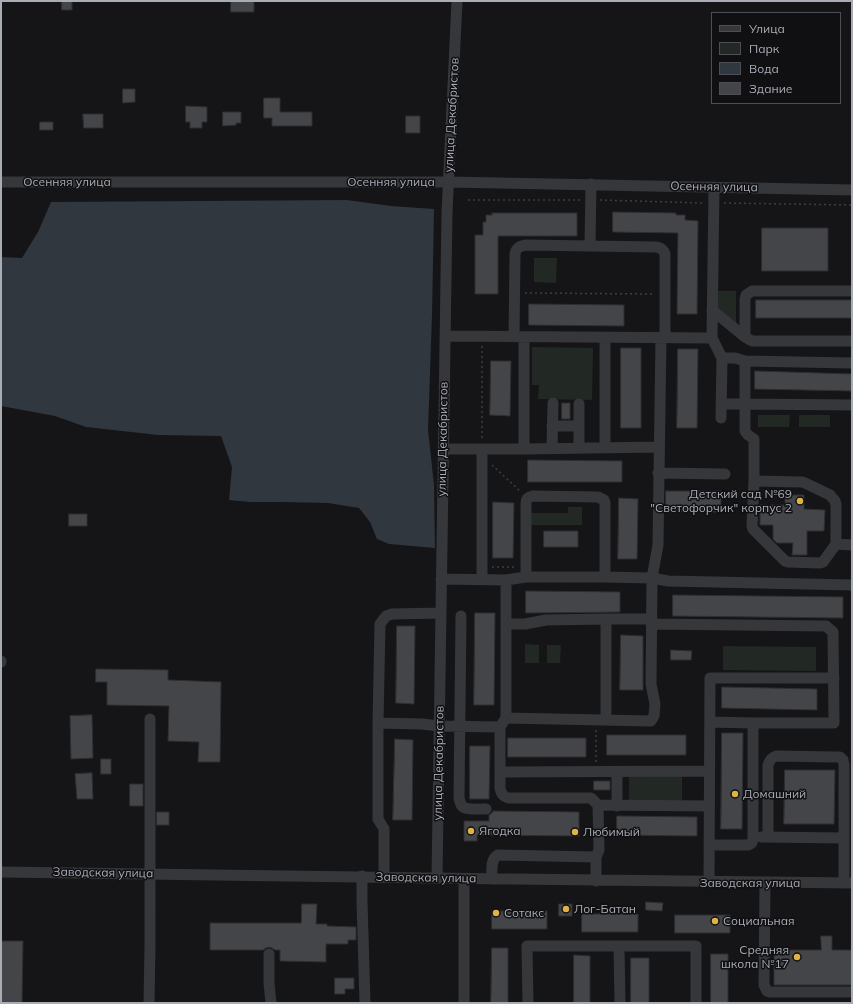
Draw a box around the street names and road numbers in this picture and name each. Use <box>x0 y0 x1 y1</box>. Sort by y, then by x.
street label: улица Декабристов <box>442 57 462 173</box>
street label: Осенняя улица <box>23 175 111 189</box>
street label: Осенняя улица <box>347 175 435 189</box>
street label: Осенняя улица <box>670 179 758 195</box>
street label: улица Декабристов <box>435 382 451 496</box>
street label: улица Декабристов <box>431 706 447 820</box>
street label: Заводская улица <box>53 865 153 881</box>
street label: Заводская улица <box>376 870 476 886</box>
street label: Заводская улица <box>700 876 800 890</box>

